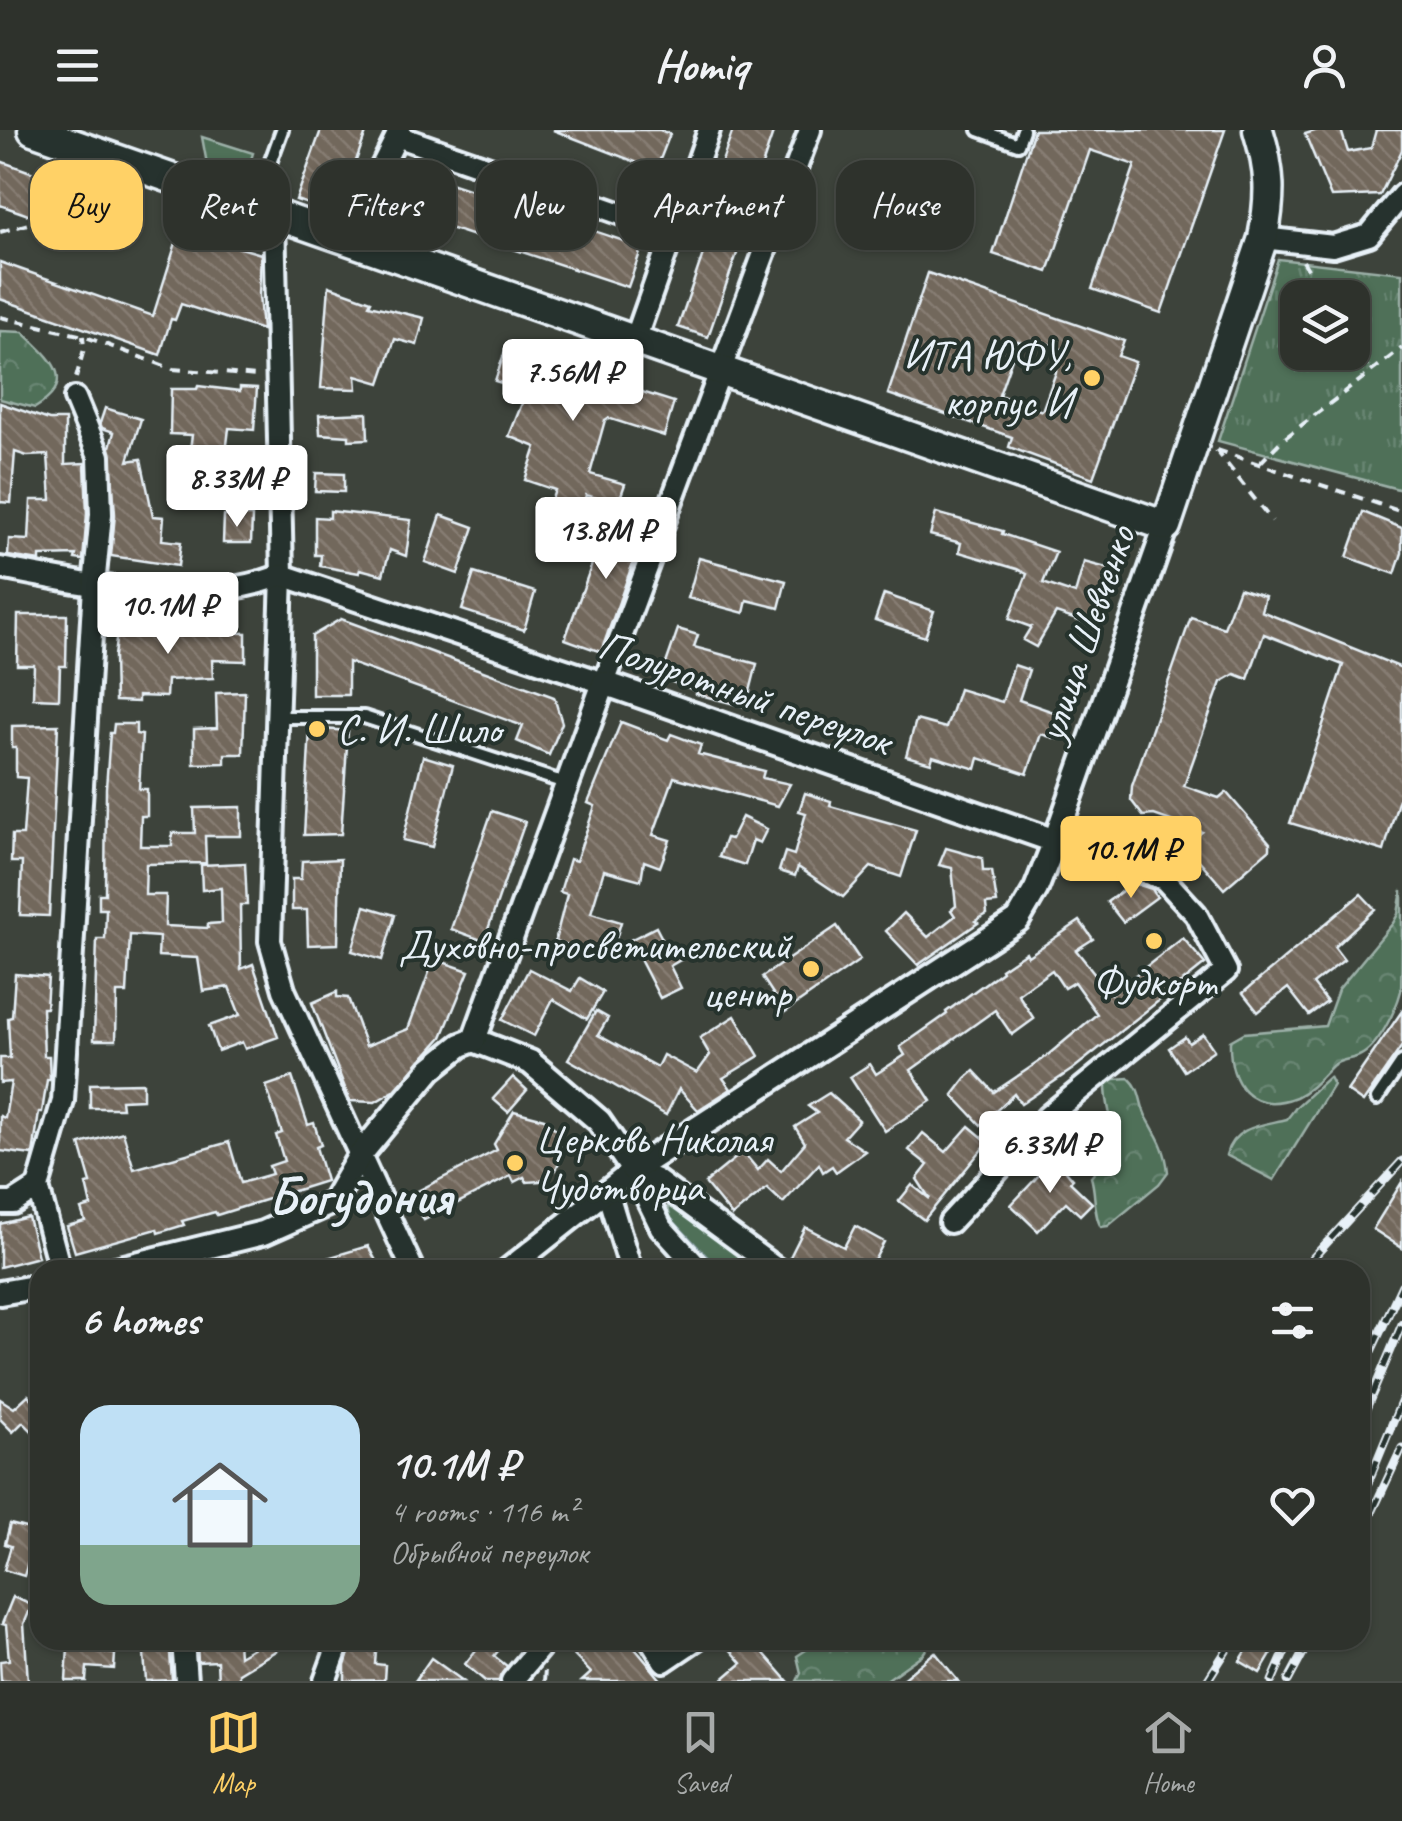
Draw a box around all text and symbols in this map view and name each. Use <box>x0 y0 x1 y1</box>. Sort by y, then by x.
text: Homiq <box>654 37 748 94</box>
icon: menu <box>50 38 105 93</box>
icon: person <box>1297 38 1352 93</box>
chip: Buy <box>30 160 143 250</box>
chip: Rent <box>163 160 290 250</box>
chip: Filters <box>310 160 456 250</box>
chip: New <box>476 160 597 250</box>
chip: Apartment <box>617 160 816 250</box>
chip: House <box>836 160 974 250</box>
map controls <box>1280 280 1370 370</box>
button: layers <box>1280 280 1370 370</box>
place label: ИТА ЮФУ, корпус И <box>903 328 1078 429</box>
pin: 7.56M ₽ <box>481 339 665 424</box>
text: 7.56M ₽ <box>524 351 622 392</box>
marker: ИТА ЮФУ, корпус И <box>1081 367 1103 389</box>
pin: 8.33M ₽ <box>145 445 329 530</box>
text: 8.33M ₽ <box>188 457 286 498</box>
pin: 13.8M ₽ <box>514 497 698 582</box>
text: 13.8M ₽ <box>557 509 655 550</box>
street label: улица Шевченко <box>1023 517 1148 752</box>
pin: 10.1M ₽ <box>76 572 260 657</box>
text: 10.1M ₽ <box>119 584 217 625</box>
street label: Полуротный переулок <box>592 618 901 769</box>
place label: С. И. Шило <box>337 703 505 756</box>
marker: С. И. Шило <box>306 718 328 740</box>
pin: 10.1M ₽ <box>1039 816 1223 901</box>
text: 10.1M ₽ <box>1082 828 1180 869</box>
place label: Духовно-просветительский центр <box>399 919 793 1020</box>
marker: Фудкорт <box>1143 930 1165 952</box>
place label: Фудкорт <box>1093 956 1218 1009</box>
marker: Духовно-просветительский центр <box>800 958 822 980</box>
pin: 6.33M ₽ <box>958 1111 1142 1196</box>
place label: Церковь Николая Чудотворца <box>535 1113 774 1214</box>
text: 6.33M ₽ <box>1001 1123 1099 1164</box>
marker: Церковь Николая Чудотворца <box>504 1152 526 1174</box>
district label: Богудония <box>268 1164 455 1230</box>
icon: filters <box>1265 1293 1320 1348</box>
text: 6 homes <box>80 1294 199 1347</box>
text: 10.1M ₽ <box>390 1438 518 1491</box>
icon: home <box>160 1445 280 1565</box>
icon: heart <box>1265 1478 1320 1533</box>
text: 4 rooms · 116 m² <box>390 1491 577 1532</box>
text: Обрывной переулок <box>390 1532 588 1573</box>
tab: Map <box>206 1705 261 1800</box>
tab: Saved <box>673 1705 728 1800</box>
tab: Home <box>1141 1705 1196 1800</box>

